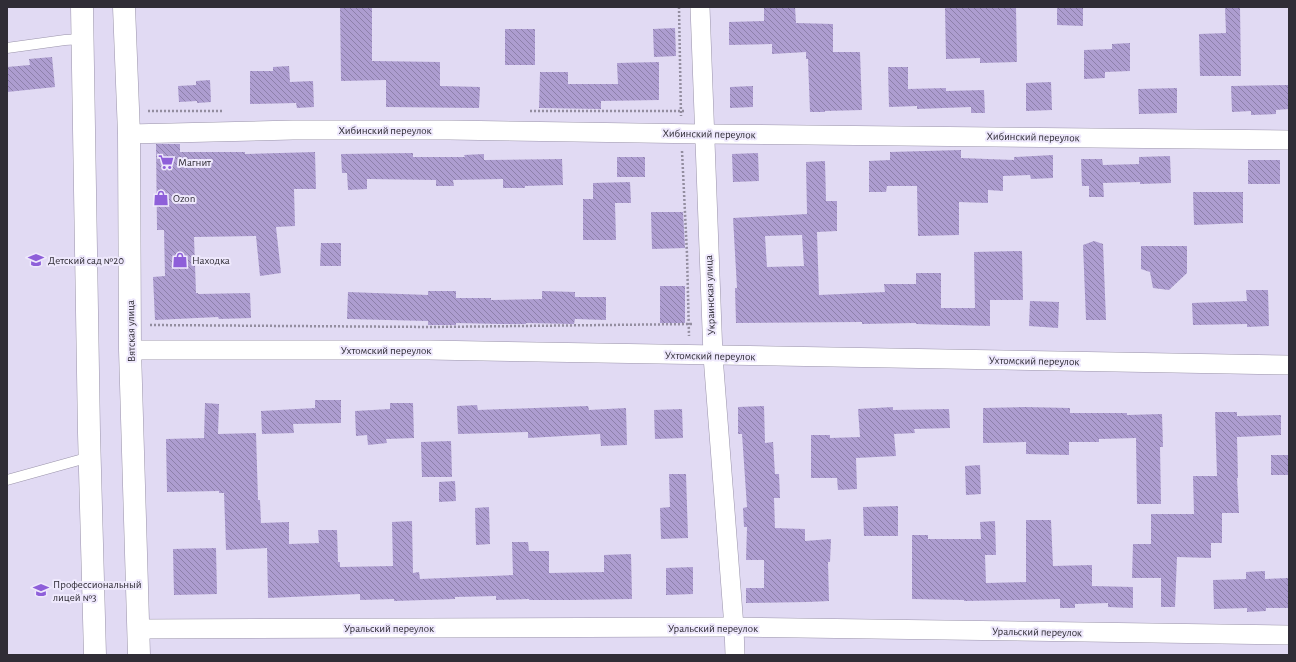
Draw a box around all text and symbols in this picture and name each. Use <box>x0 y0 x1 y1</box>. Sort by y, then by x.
street label: Хибинский переулок <box>338 125 432 136</box>
street label: Хибинский переулок <box>662 128 756 140</box>
street label: Хибинский переулок <box>986 131 1080 143</box>
supermarket icon: Магнит <box>157 153 175 171</box>
place label: Магнит <box>178 157 211 168</box>
shop icon: Ozon <box>152 189 170 207</box>
place label: Ozon <box>173 193 195 204</box>
school or university icon: Детский сад №20 <box>27 251 45 269</box>
shop icon: Находка <box>171 251 189 269</box>
place label: Детский сад №20 <box>48 255 124 266</box>
place label: Находка <box>192 255 230 266</box>
street label: Украинская улица <box>703 255 717 335</box>
street label: Вятская улица <box>125 300 137 362</box>
street label: Ухтомский переулок <box>341 345 431 356</box>
street label: Ухтомский переулок <box>665 350 755 362</box>
street label: Ухтомский переулок <box>989 355 1079 367</box>
place label: Профессиональный лицей №3 <box>53 579 142 603</box>
school or university icon: Профессиональный лицей №3 <box>32 581 50 599</box>
street label: Уральский переулок <box>344 623 434 634</box>
street label: Уральский переулок <box>668 623 758 634</box>
street label: Уральский переулок <box>992 626 1082 638</box>

